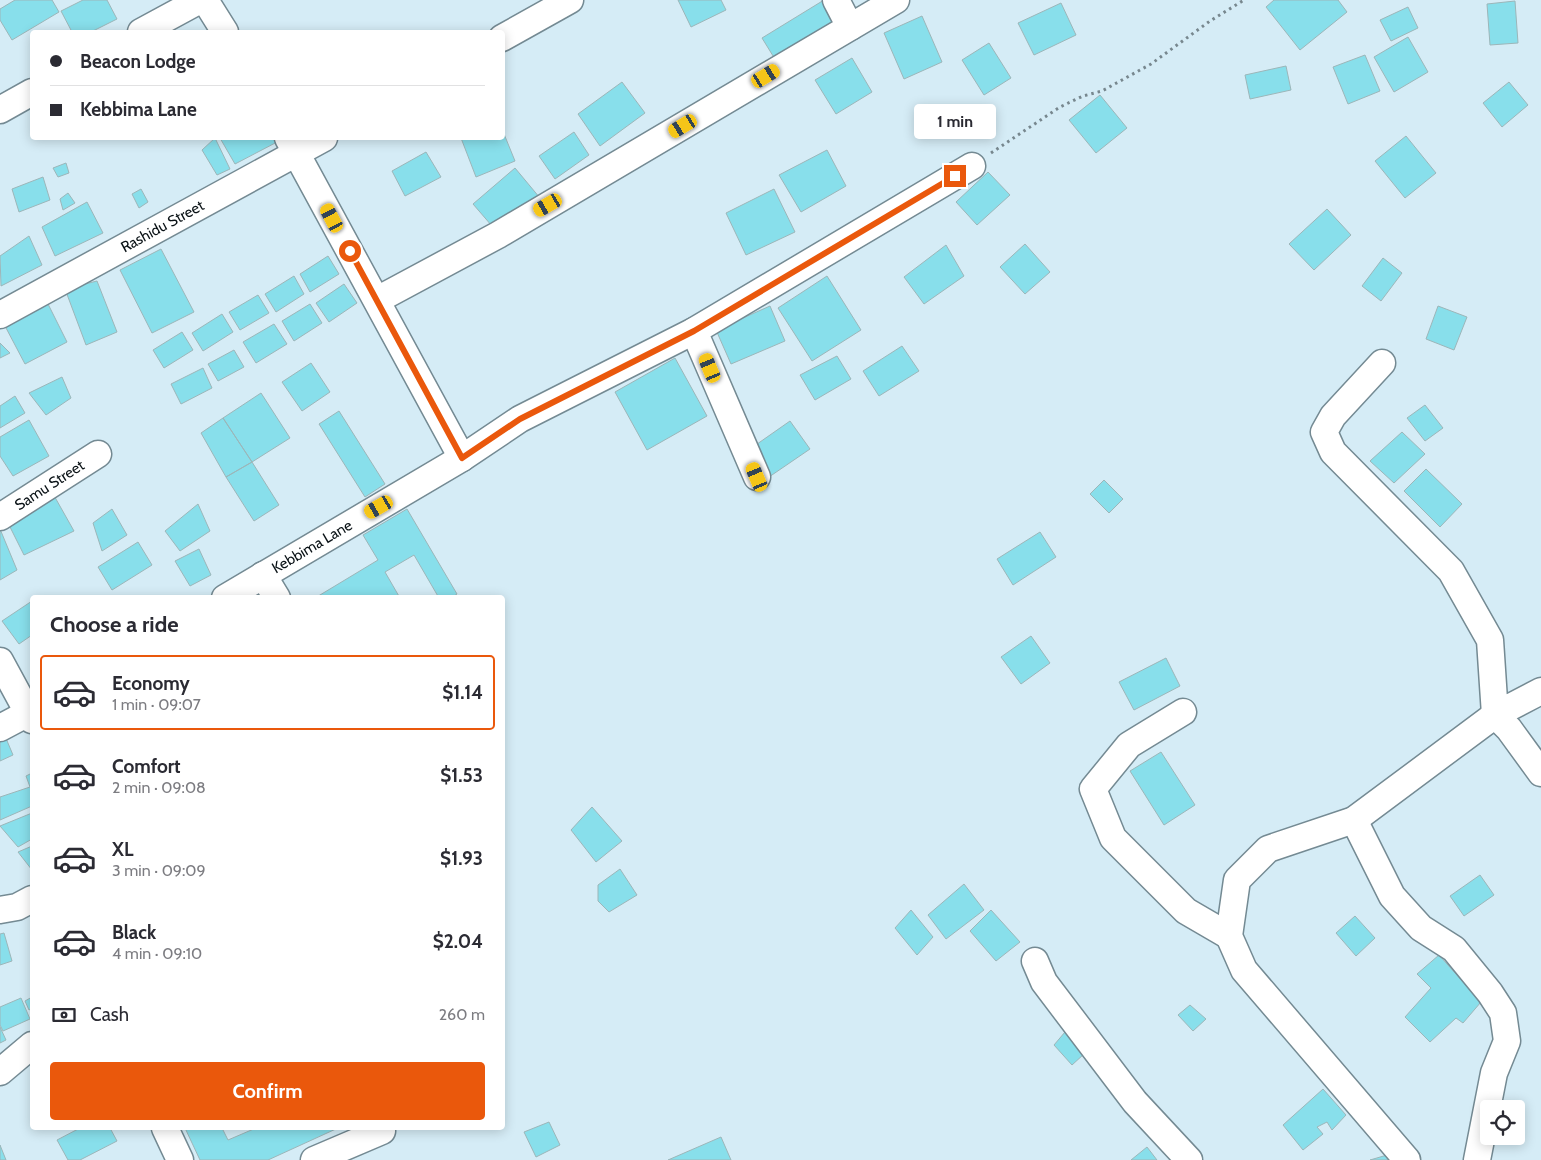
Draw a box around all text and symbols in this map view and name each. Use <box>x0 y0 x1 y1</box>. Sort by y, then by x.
text: Beacon Lodge <box>80 50 196 73</box>
car <box>749 62 782 90</box>
text: Kebbima Lane <box>80 98 197 121</box>
callout: 1 min <box>914 104 996 138</box>
car <box>666 112 699 140</box>
text: 1 min <box>937 112 973 131</box>
route end <box>944 165 966 187</box>
car <box>531 191 564 219</box>
street label: Rashidu Street <box>118 196 207 256</box>
car <box>318 201 345 235</box>
route start <box>339 240 361 262</box>
car <box>697 351 722 385</box>
street label: Samu Street <box>12 456 88 514</box>
car <box>744 460 769 494</box>
car <box>362 493 395 521</box>
street label: Kebbima Lane <box>269 516 356 577</box>
text: Choose a ride <box>50 611 179 638</box>
icon: car <box>52 670 97 715</box>
text: Economy <box>112 672 190 695</box>
text: $1.14 <box>442 681 483 704</box>
text: 1 min · 09:07 <box>112 695 201 714</box>
icon: car <box>52 753 97 798</box>
text: Comfort <box>112 755 181 778</box>
text: $1.53 <box>440 764 483 787</box>
text: 2 min · 09:08 <box>112 778 206 797</box>
icon: car <box>52 836 97 881</box>
text: XL <box>112 838 133 861</box>
text: $1.93 <box>440 847 483 870</box>
text: 3 min · 09:09 <box>112 861 205 880</box>
icon: car <box>52 919 97 964</box>
text: Black <box>112 921 156 944</box>
text: $2.04 <box>433 930 483 953</box>
text: 4 min · 09:10 <box>112 944 202 963</box>
icon: cash <box>50 1001 78 1029</box>
text: Cash <box>90 1003 129 1026</box>
text: 260 m <box>439 1005 485 1024</box>
button: Confirm <box>50 1062 485 1120</box>
map controls <box>1480 1100 1525 1145</box>
button: locate <box>1480 1100 1525 1145</box>

